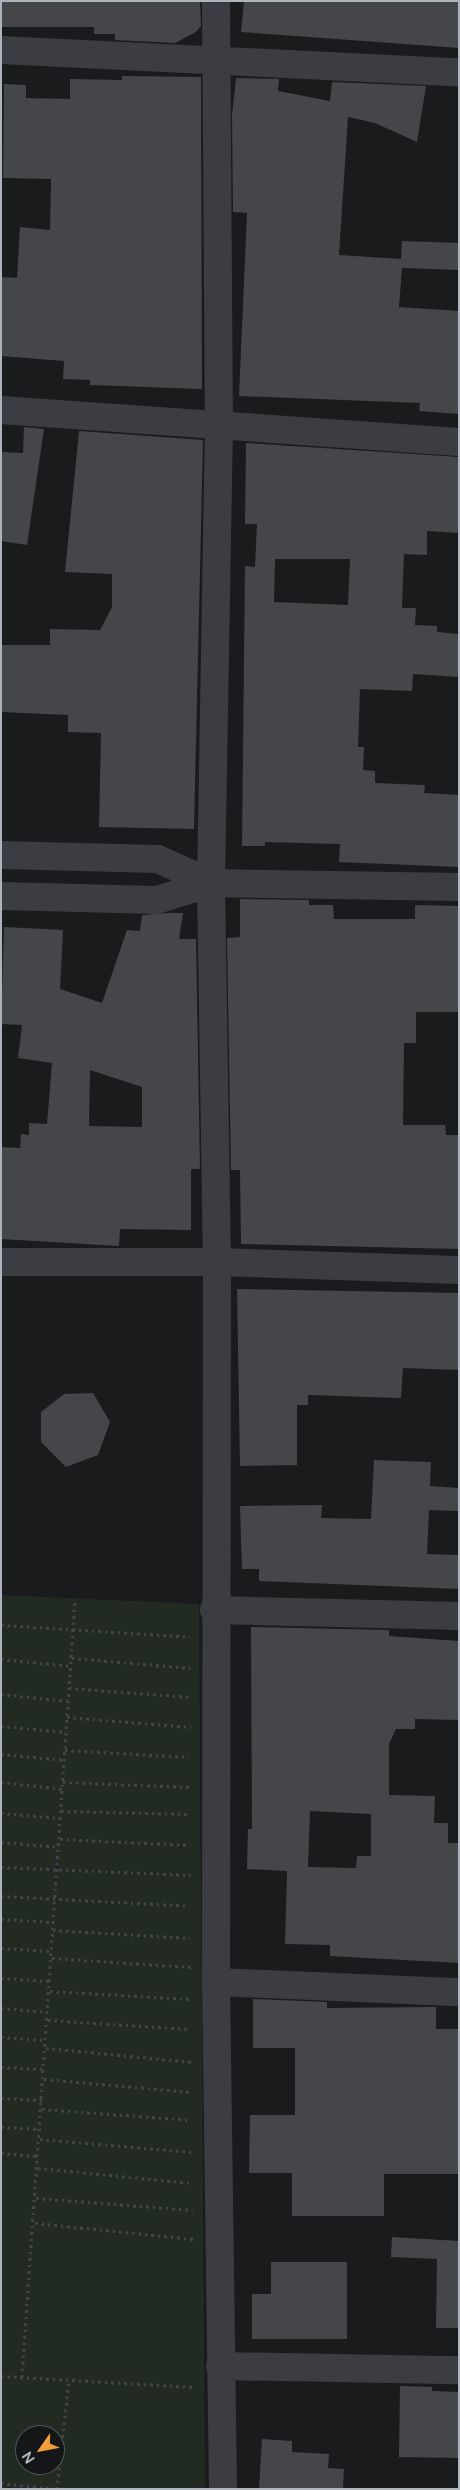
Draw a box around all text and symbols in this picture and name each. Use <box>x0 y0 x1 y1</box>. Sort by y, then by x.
north arrow <box>15 2425 65 2475</box>
text: N <box>19 2449 38 2467</box>

